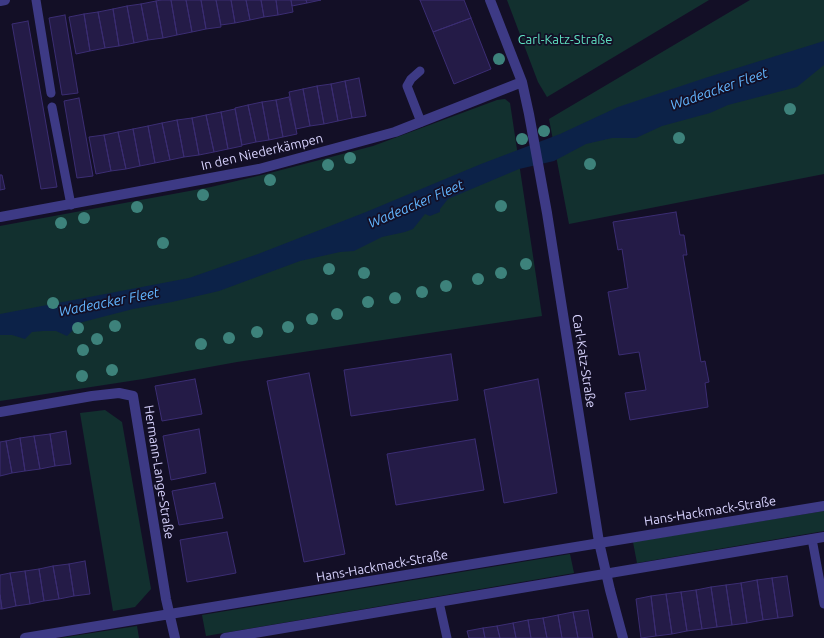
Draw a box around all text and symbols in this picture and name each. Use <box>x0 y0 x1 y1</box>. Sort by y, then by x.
park label: Carl-Katz-Straße <box>518 32 612 48</box>
water label: Wadeacker Fleet <box>668 64 770 114</box>
street label: In den Niederkämpen <box>199 130 325 174</box>
water label: Wadeacker Fleet <box>366 176 466 232</box>
water label: Wadeacker Fleet <box>57 284 161 320</box>
street label: Carl-Katz-Straße <box>569 313 599 409</box>
street label: Hermann-Lange-Straße <box>141 404 177 540</box>
street label: Hans-Hackmack-Straße <box>643 493 777 529</box>
street label: Hans-Hackmack-Straße <box>315 547 449 585</box>

